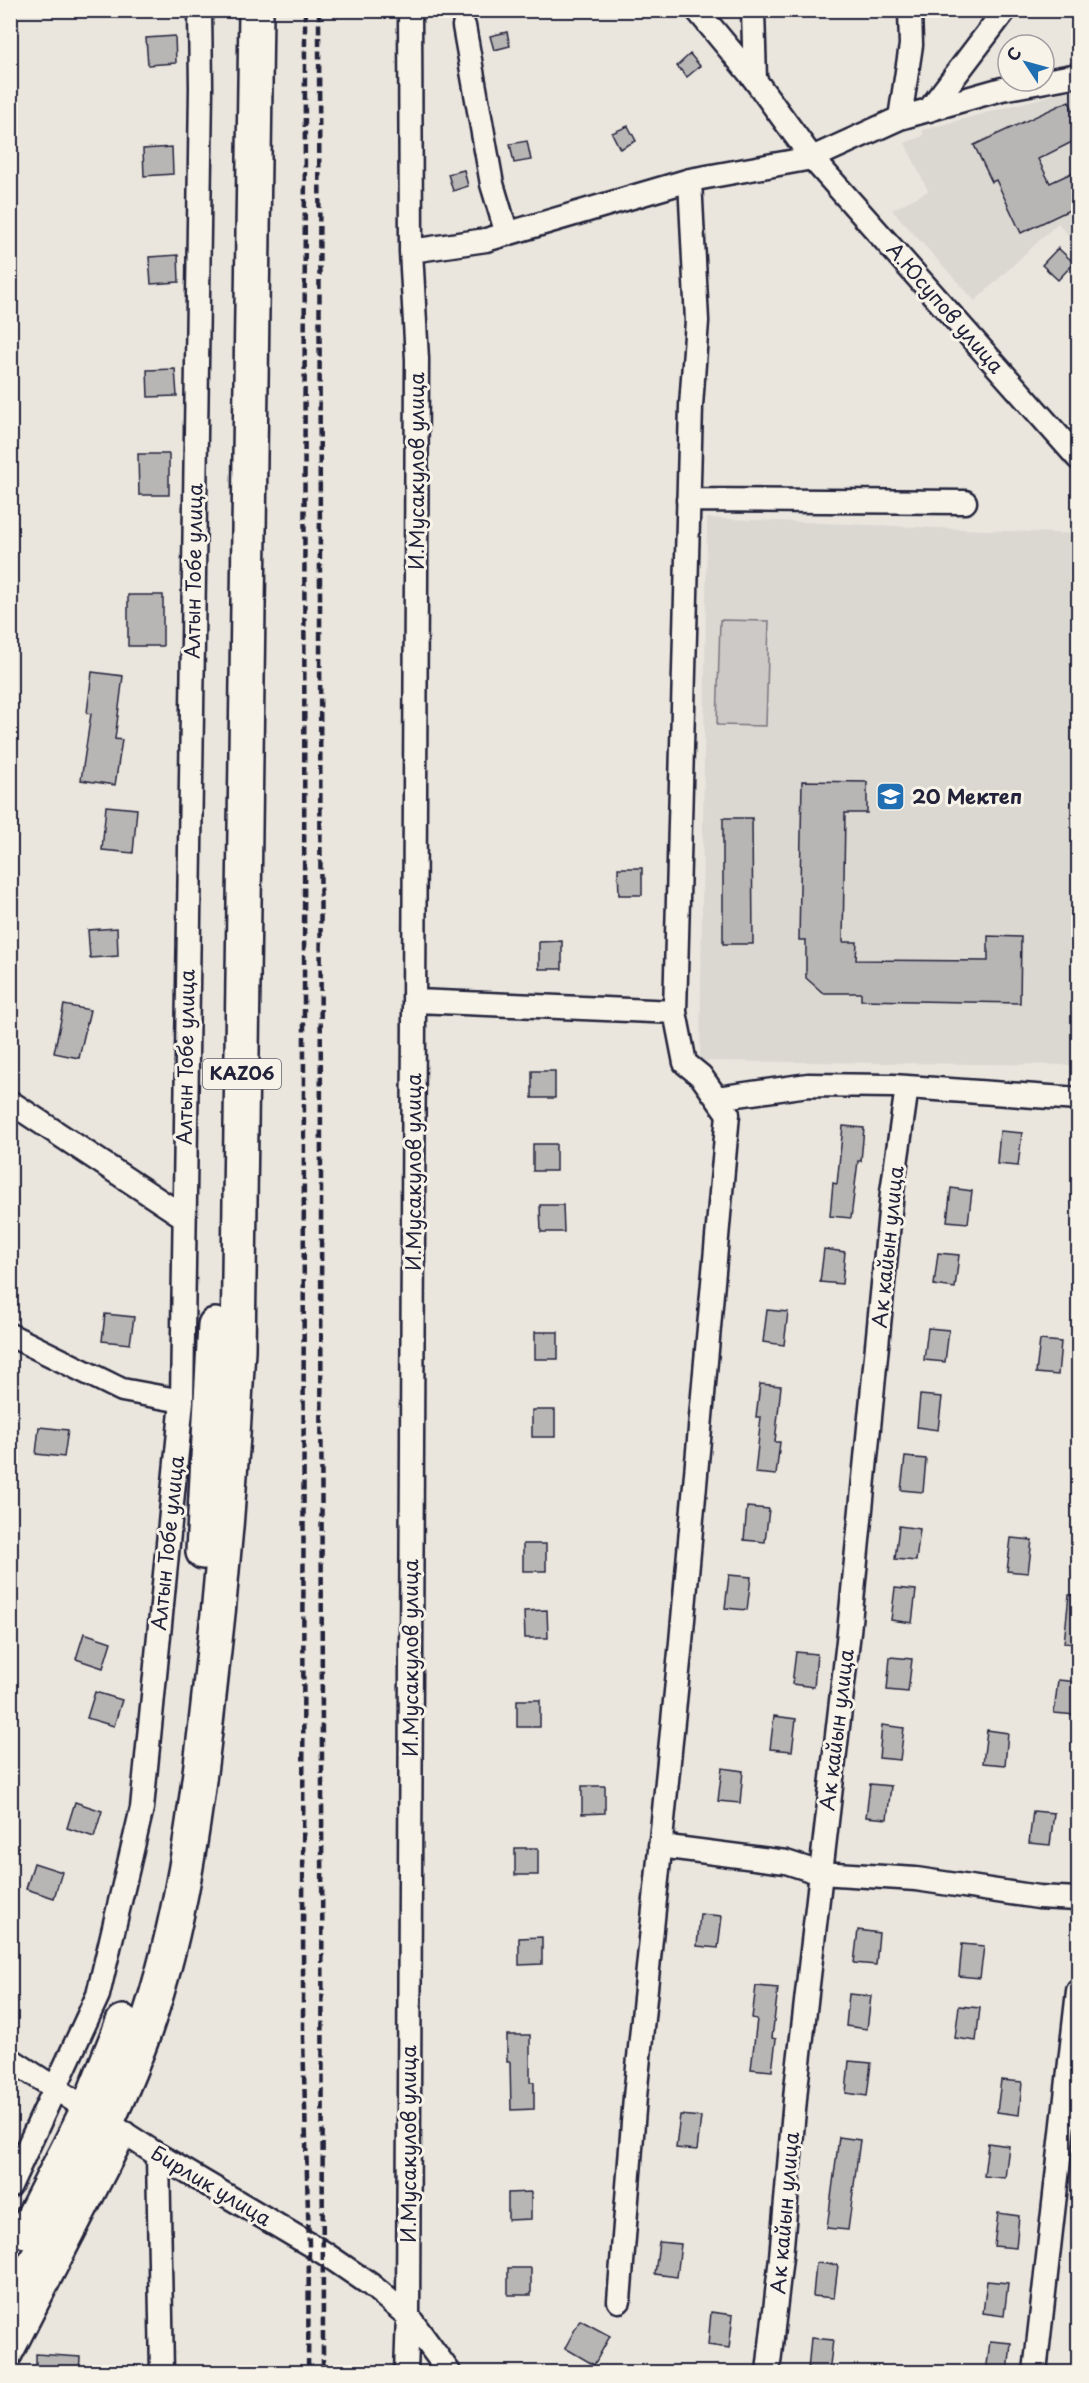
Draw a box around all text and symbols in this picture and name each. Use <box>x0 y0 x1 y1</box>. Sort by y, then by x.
north arrow <box>996 33 1056 93</box>
text: С <box>1000 42 1026 66</box>
street label: А.Юсупов улица <box>880 235 1012 380</box>
street label: И.Мусакулов улица <box>401 372 431 570</box>
street label: Алтын Тобе улица <box>176 482 210 659</box>
school or university icon: 20 Мектеп <box>875 781 907 813</box>
place label: 20 Мектеп <box>912 781 1022 811</box>
street label: Алтын Тобе улица <box>168 968 202 1145</box>
road number: KАZ06 <box>203 1059 281 1089</box>
street label: И.Мусакулов улица <box>398 1073 428 1271</box>
street label: Ак кайын улица <box>864 1164 910 1329</box>
street label: Алтын Тобе улица <box>143 1454 191 1632</box>
street label: И.Мусакулов улица <box>395 1559 425 1757</box>
street label: Ак кайын улица <box>811 1647 861 1812</box>
street label: И.Мусакулов улица <box>393 2045 423 2243</box>
street label: Ак кайын улица <box>762 2130 806 2295</box>
street label: Бирлик улица <box>146 2137 278 2233</box>

